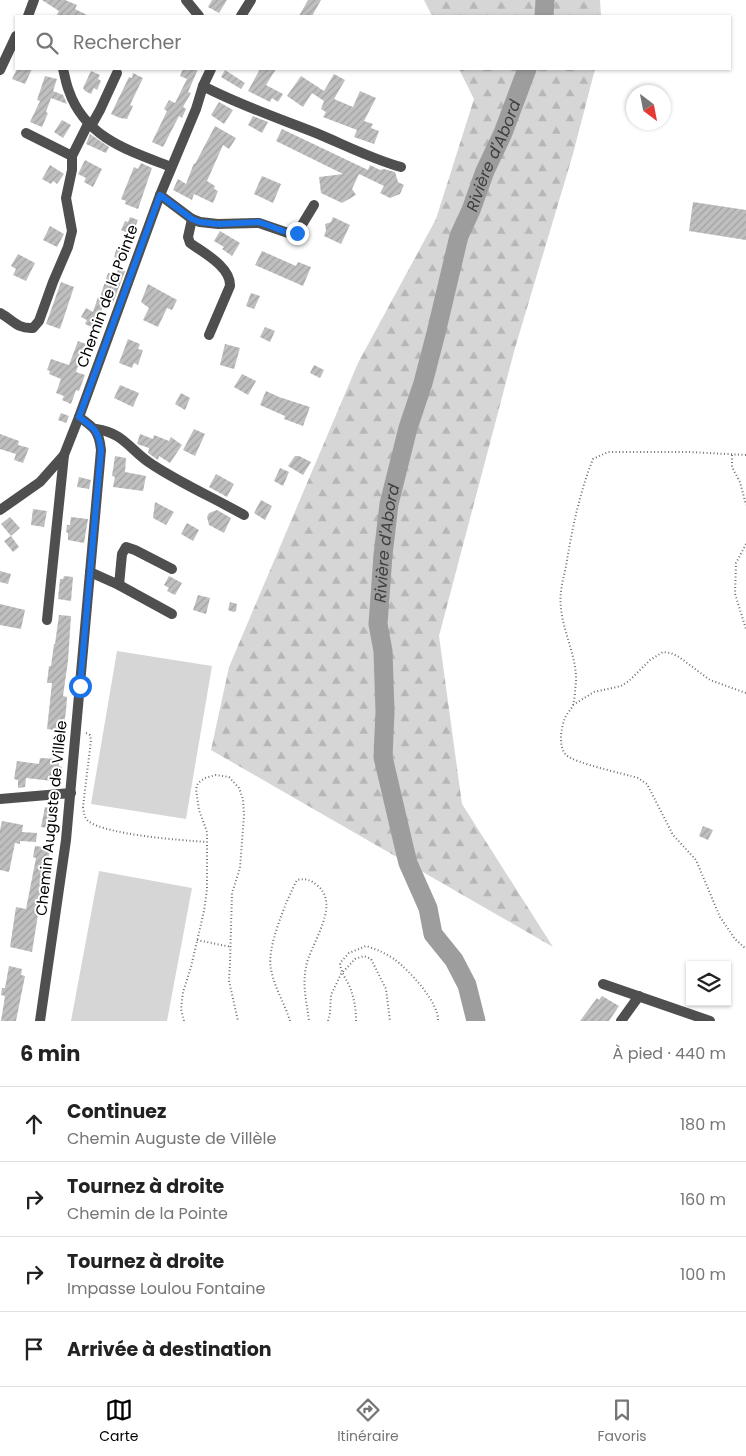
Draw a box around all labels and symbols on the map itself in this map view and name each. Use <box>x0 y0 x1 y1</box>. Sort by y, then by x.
north arrow <box>626 85 671 130</box>
water label: Rivière d'Abord <box>460 96 526 215</box>
street label: Chemin de la Pointe <box>71 222 143 370</box>
route end <box>286 222 309 245</box>
water label: Rivière d'Abord <box>368 481 405 603</box>
route start <box>69 675 92 698</box>
street label: Chemin Auguste de Villèle <box>30 719 72 917</box>

